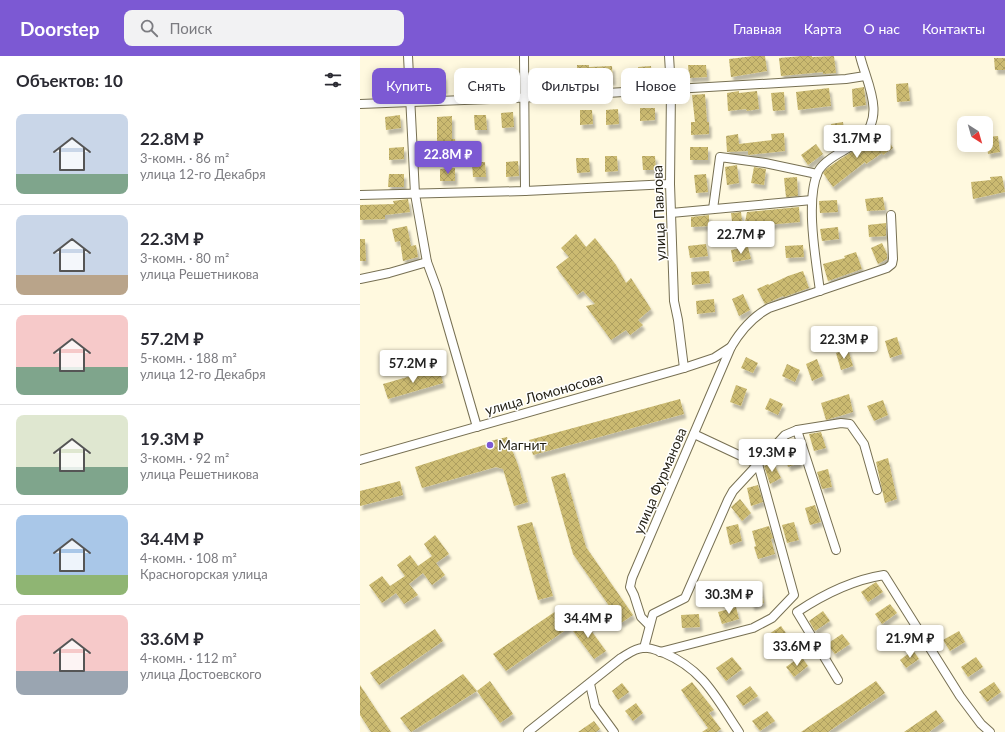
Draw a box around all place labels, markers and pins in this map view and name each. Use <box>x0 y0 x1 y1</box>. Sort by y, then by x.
pin: 31.7M ₽ <box>820 125 894 159</box>
pin: 22.8M ₽ <box>411 141 485 175</box>
pin: 22.7M ₽ <box>704 221 778 255</box>
pin: 22.3M ₽ <box>807 326 881 360</box>
pin: 57.2M ₽ <box>376 350 450 384</box>
place label: Магнит <box>498 436 547 453</box>
pin: 19.3M ₽ <box>735 439 809 473</box>
marker: Магнит <box>485 440 495 450</box>
pin: 30.3M ₽ <box>692 581 766 615</box>
pin: 34.4M ₽ <box>551 605 625 639</box>
pin: 21.9M ₽ <box>873 625 947 659</box>
pin: 33.6M ₽ <box>760 633 834 667</box>

